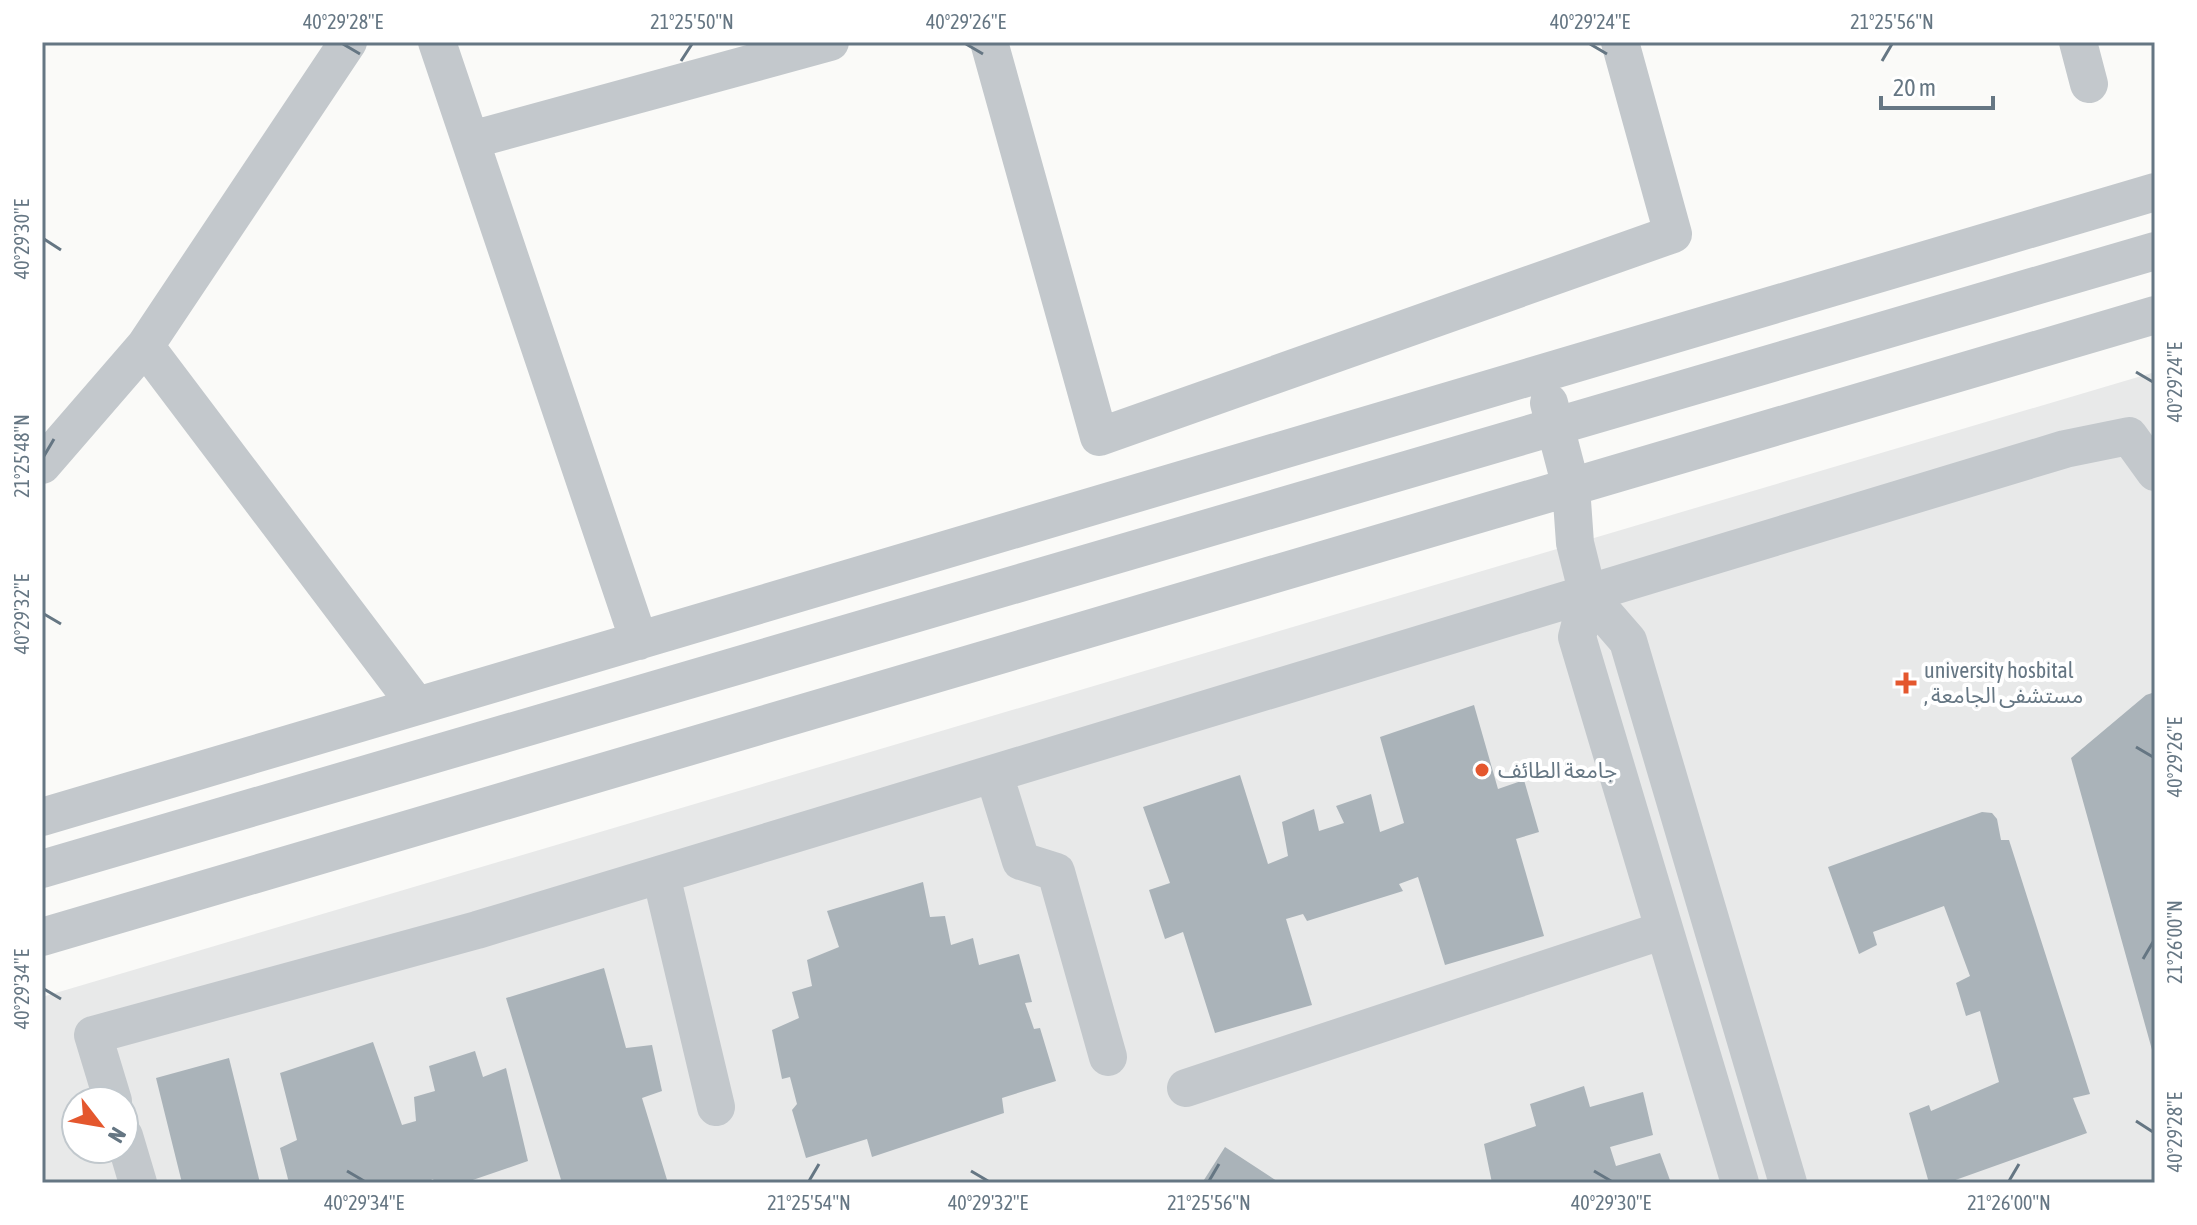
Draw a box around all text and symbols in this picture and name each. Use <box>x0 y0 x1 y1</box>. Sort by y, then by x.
text: 40°29'28"E <box>303 10 384 33</box>
text: 21°25'50"N <box>650 10 734 33</box>
text: 40°29'26"E <box>926 10 1007 33</box>
text: 40°29'24"E <box>1550 10 1631 33</box>
text: 21°25'56"N <box>1850 10 1934 33</box>
scale bar <box>1881 60 1993 110</box>
text: 20 m <box>1893 74 1936 101</box>
text: 40°29'30"E <box>10 198 33 279</box>
text: 40°29'24"E <box>2163 341 2186 422</box>
text: 21°25'48"N <box>10 414 33 498</box>
text: 40°29'32"E <box>10 573 33 654</box>
place label: university hosbital , مستشفى الجامعة <box>1924 657 2083 708</box>
marker: university hosbital , مستشفى الجامعة <box>1895 672 1917 694</box>
text: 40°29'26"E <box>2163 716 2186 797</box>
place label: جامعة الطائف <box>1498 757 1617 783</box>
marker: جامعة الطائف <box>1473 761 1491 779</box>
text: 21°26'00"N <box>2163 900 2186 984</box>
text: 40°29'34"E <box>10 948 33 1029</box>
north arrow <box>60 1085 140 1165</box>
text: 40°29'28"E <box>2163 1091 2186 1172</box>
text: N <box>103 1123 132 1148</box>
text: 40°29'34"E <box>324 1191 405 1214</box>
text: 21°25'54"N <box>767 1191 851 1214</box>
text: 40°29'32"E <box>948 1191 1029 1214</box>
text: 21°25'56"N <box>1167 1191 1251 1214</box>
text: 40°29'30"E <box>1571 1191 1652 1214</box>
text: 21°26'00"N <box>1967 1191 2051 1214</box>

